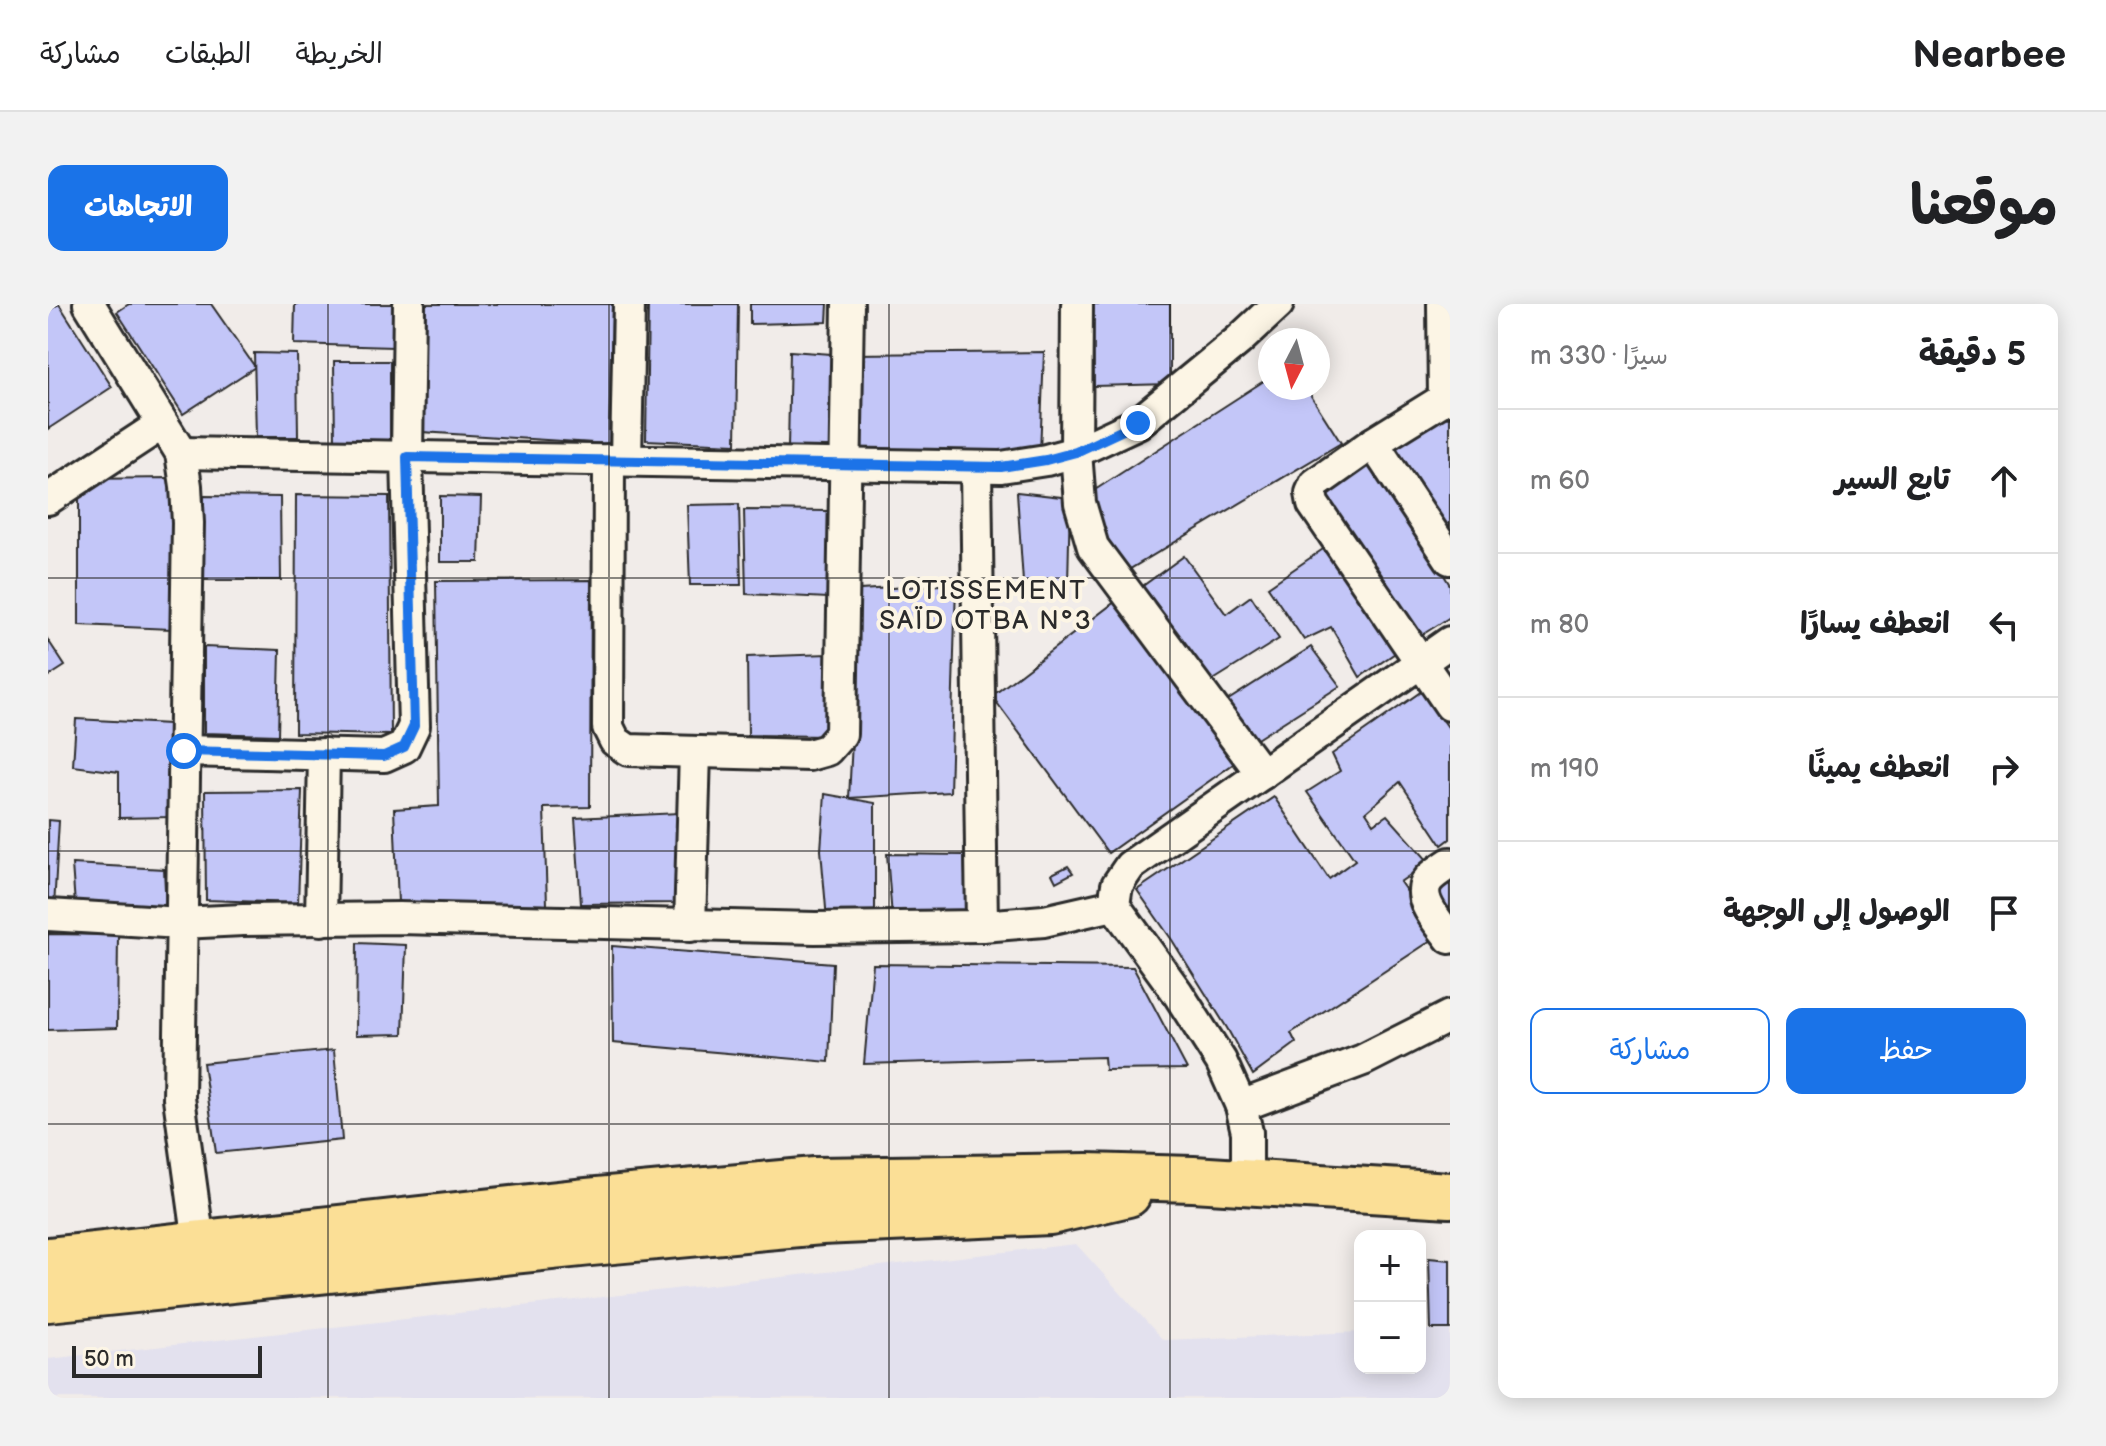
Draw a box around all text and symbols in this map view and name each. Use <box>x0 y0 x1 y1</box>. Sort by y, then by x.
text: Nearbee <box>1913 33 2066 78</box>
text: مشاركة <box>40 38 121 71</box>
text: الطبقات <box>165 38 251 71</box>
text: الخريطة <box>295 38 383 71</box>
button: الاتجاهات <box>48 165 228 251</box>
text: موقعنا <box>1910 174 2058 241</box>
north arrow <box>1258 328 1330 400</box>
text: 5 دقيقة <box>1919 334 2026 375</box>
text: سيرًا · 330 m <box>1530 341 1668 372</box>
route end <box>1120 405 1156 441</box>
icon: ahead <box>1982 459 2026 503</box>
text: تابع السير <box>1835 462 1950 498</box>
text: 60 m <box>1530 466 1590 497</box>
district label: LOTISSEMENT SAÏD OTBA N°3 <box>879 576 1093 637</box>
icon: left <box>1982 603 2026 647</box>
text: انعطف يسارًا <box>1800 606 1950 642</box>
text: 80 m <box>1530 610 1589 641</box>
route start <box>166 733 202 769</box>
icon: right <box>1982 747 2026 791</box>
text: انعطف يمينًا <box>1808 750 1950 786</box>
text: 190 m <box>1530 754 1599 785</box>
icon: arrive <box>1982 891 2026 935</box>
text: الوصول إلى الوجهة <box>1723 894 1950 930</box>
button: مشاركة <box>1530 1008 1770 1094</box>
button: حفظ <box>1786 1008 2026 1094</box>
map controls <box>1354 1230 1426 1374</box>
button: + <box>1354 1230 1426 1302</box>
button: − <box>1354 1302 1426 1374</box>
scale bar <box>72 1342 262 1378</box>
text: 50 m <box>84 1346 134 1373</box>

